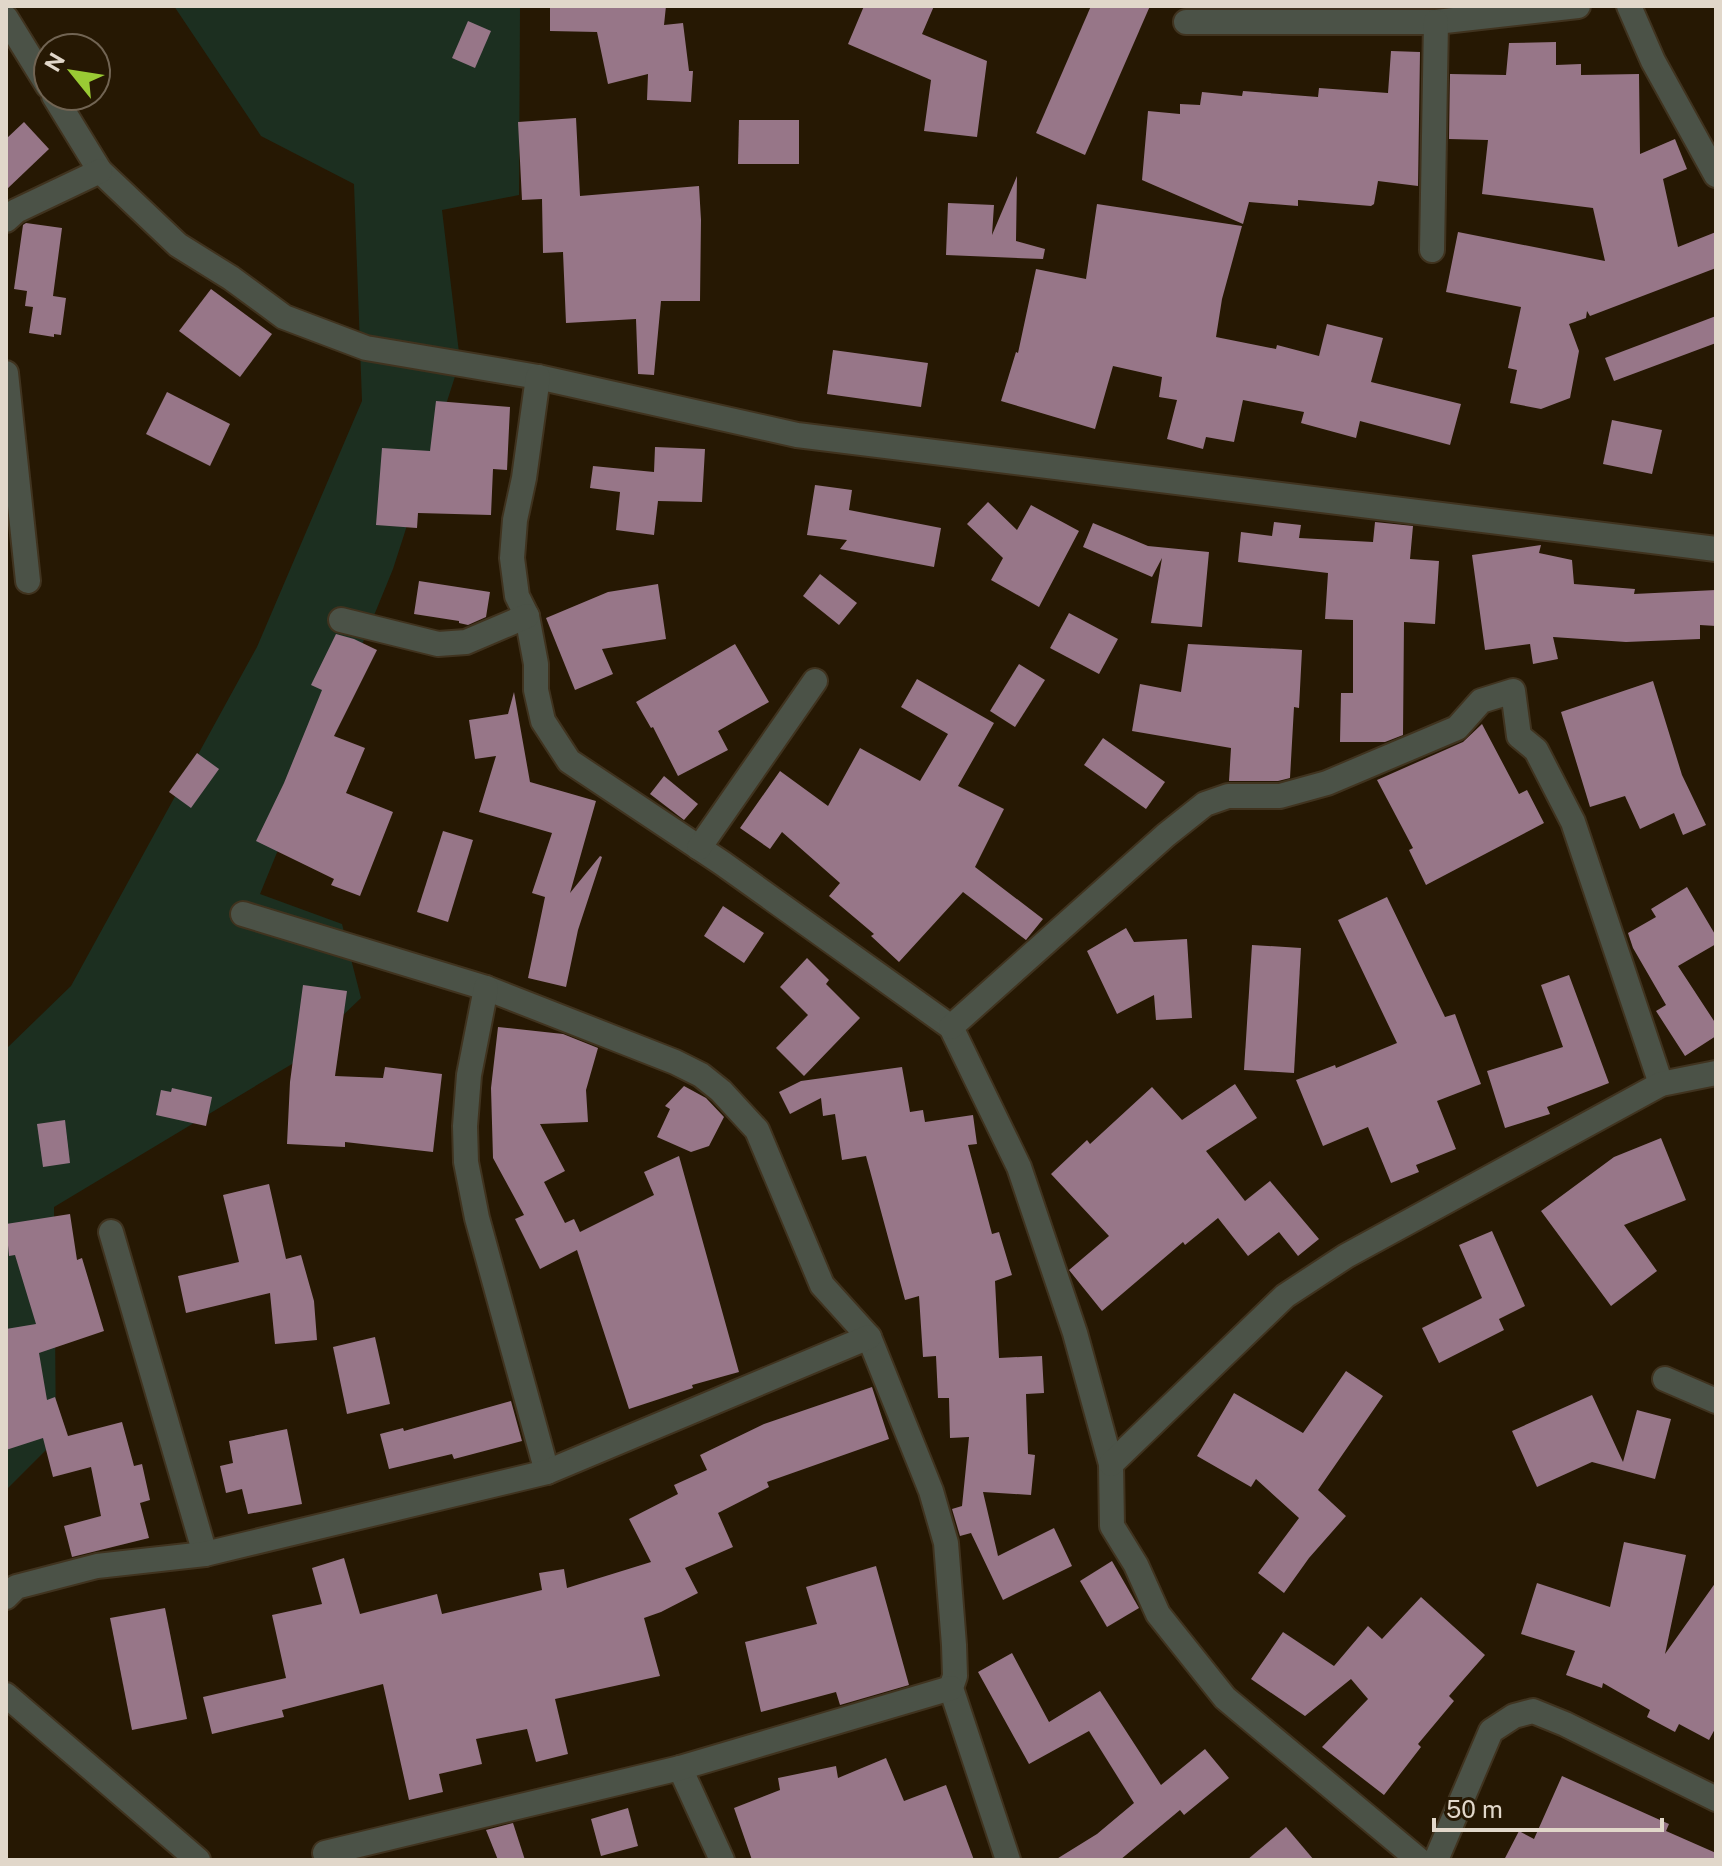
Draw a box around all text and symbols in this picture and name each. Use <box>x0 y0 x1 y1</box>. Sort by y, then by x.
north arrow <box>32 32 112 112</box>
text: N <box>39 48 70 76</box>
scale bar <box>1434 1782 1662 1832</box>
text: 50 m <box>1446 1795 1503 1823</box>

